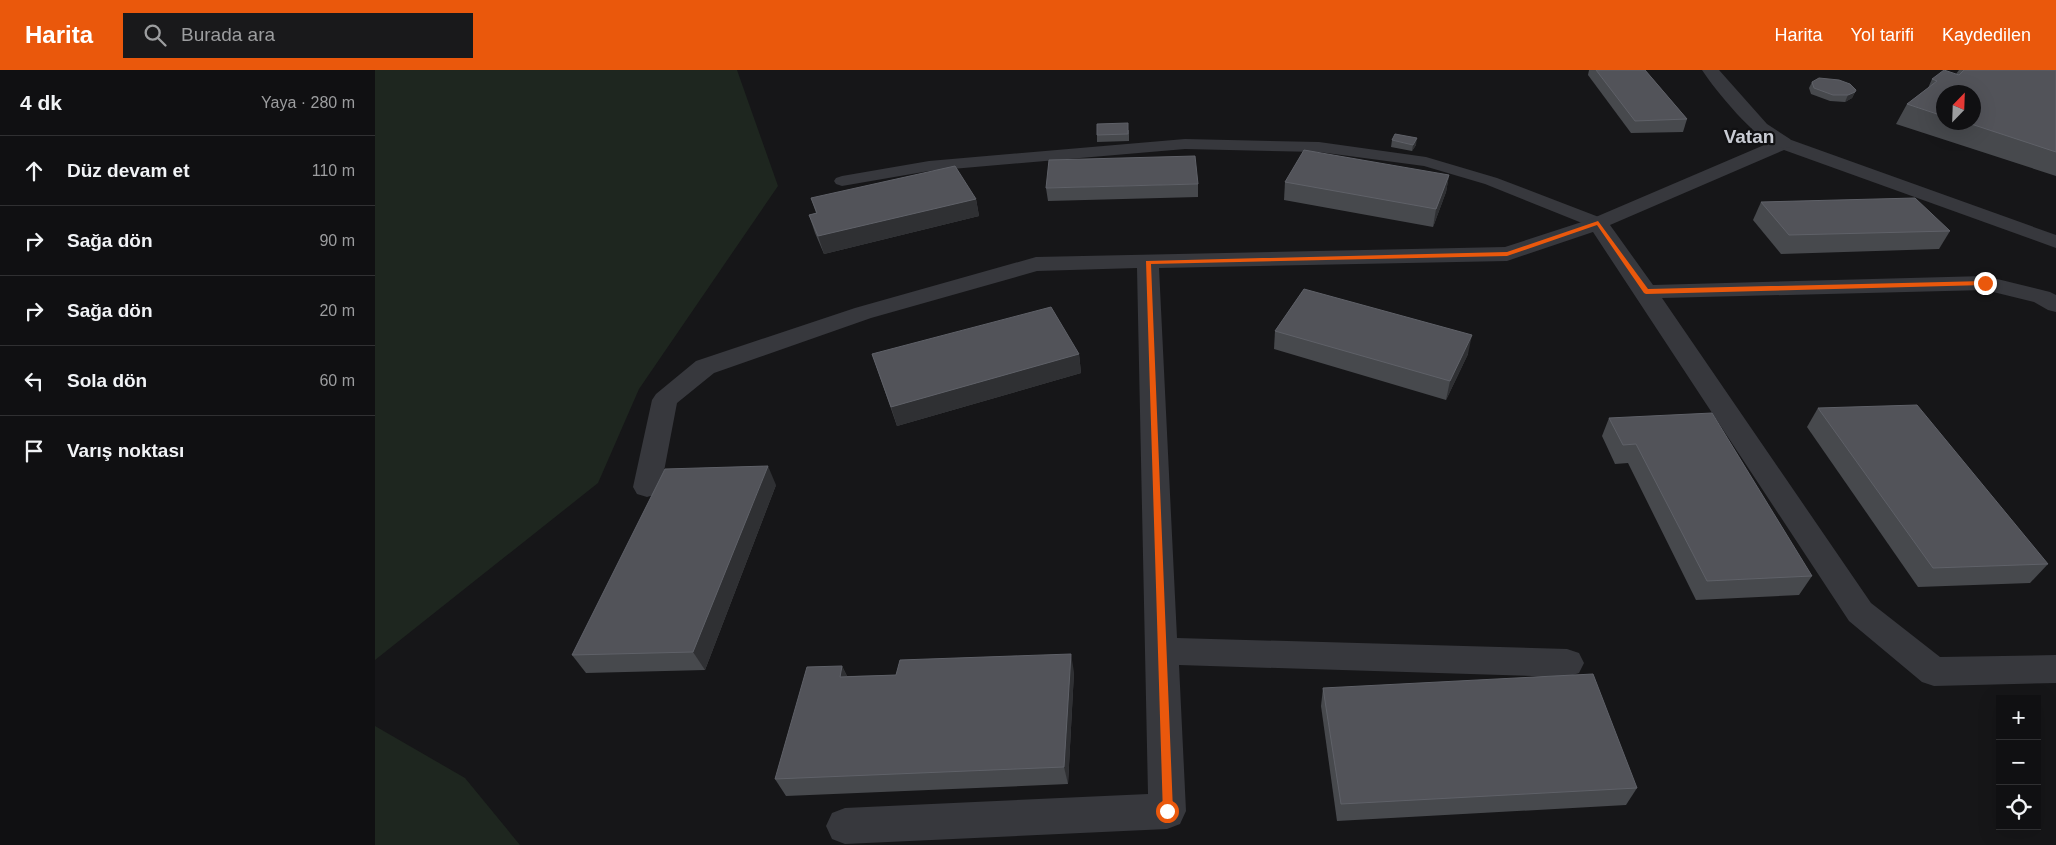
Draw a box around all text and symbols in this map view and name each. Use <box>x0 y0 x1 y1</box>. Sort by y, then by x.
search box <box>123 13 473 58</box>
text: Harita <box>25 21 93 48</box>
icon: search <box>141 21 169 49</box>
text: Burada ara <box>181 24 275 45</box>
text: Harita <box>1775 25 1823 45</box>
text: Yol tarifi <box>1851 25 1914 45</box>
text: Kaydedilen <box>1942 25 2031 45</box>
north arrow <box>1936 85 1981 130</box>
text: 4 dk <box>20 91 62 114</box>
text: Yaya · 280 m <box>261 94 355 111</box>
district label: Vatan <box>1724 126 1774 147</box>
icon: ahead <box>20 157 48 185</box>
text: Düz devam et <box>67 160 189 181</box>
text: 110 m <box>312 162 355 179</box>
icon: right <box>20 227 48 255</box>
text: Sağa dön <box>67 230 153 251</box>
text: 90 m <box>319 232 355 249</box>
route end <box>1974 272 1997 295</box>
icon: right <box>20 297 48 325</box>
text: Sağa dön <box>67 300 153 321</box>
text: 20 m <box>319 302 355 319</box>
icon: left <box>20 367 48 395</box>
text: Sola dön <box>67 370 147 391</box>
text: 60 m <box>319 372 355 389</box>
icon: arrive <box>20 437 48 465</box>
text: Varış noktası <box>67 440 184 461</box>
map controls <box>1996 695 2041 830</box>
button: + <box>1996 695 2041 740</box>
button: − <box>1996 740 2041 785</box>
button: locate <box>1996 785 2041 830</box>
route start <box>1156 800 1179 823</box>

